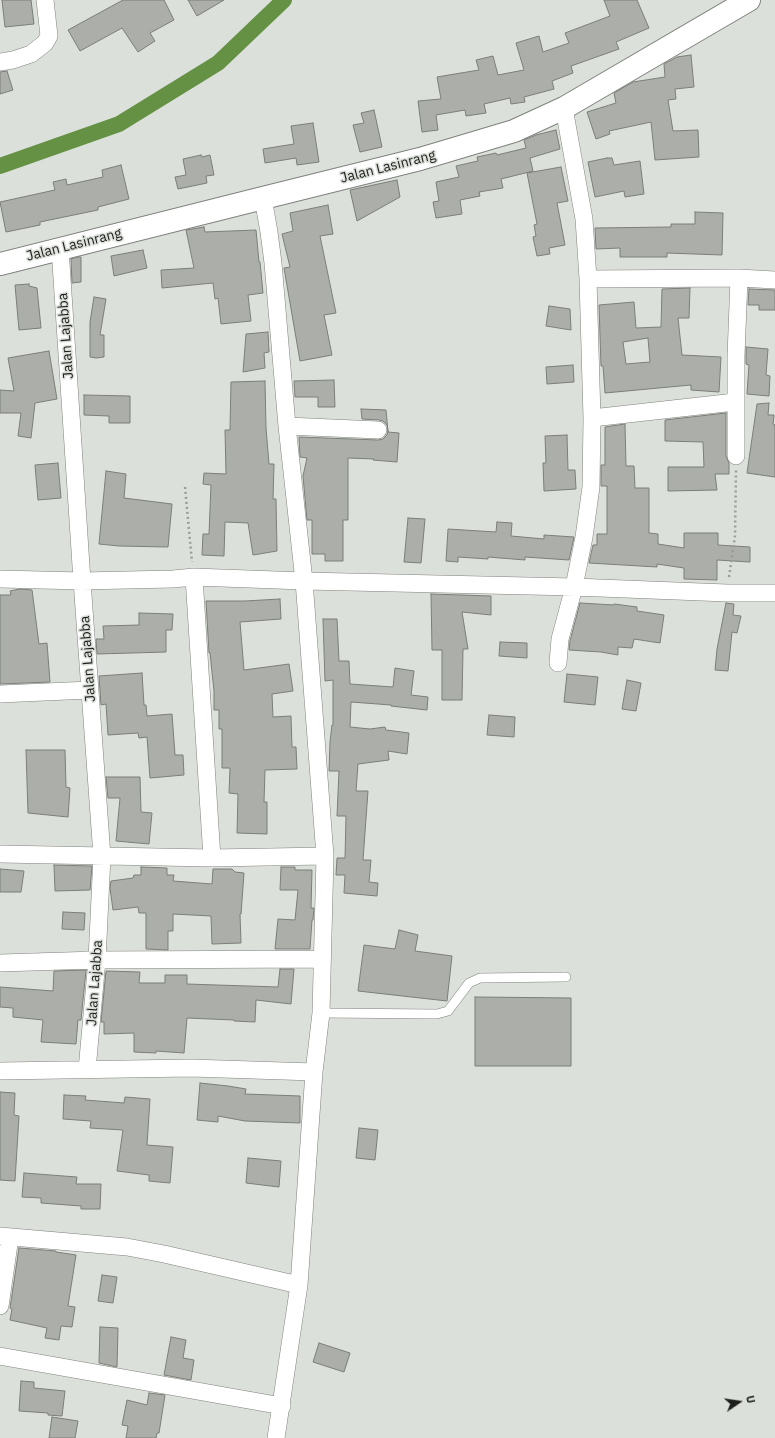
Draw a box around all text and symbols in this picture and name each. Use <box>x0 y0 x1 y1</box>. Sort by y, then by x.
street label: Jalan Lasinrang <box>339 147 437 187</box>
street label: Jalan Lasinrang <box>25 225 123 265</box>
street label: Jalan Lajabba <box>55 292 77 380</box>
street label: Jalan Lajabba <box>77 615 99 703</box>
street label: Jalan Lajabba <box>84 939 106 1027</box>
north arrow <box>719 1382 759 1422</box>
text: U <box>743 1394 758 1405</box>

